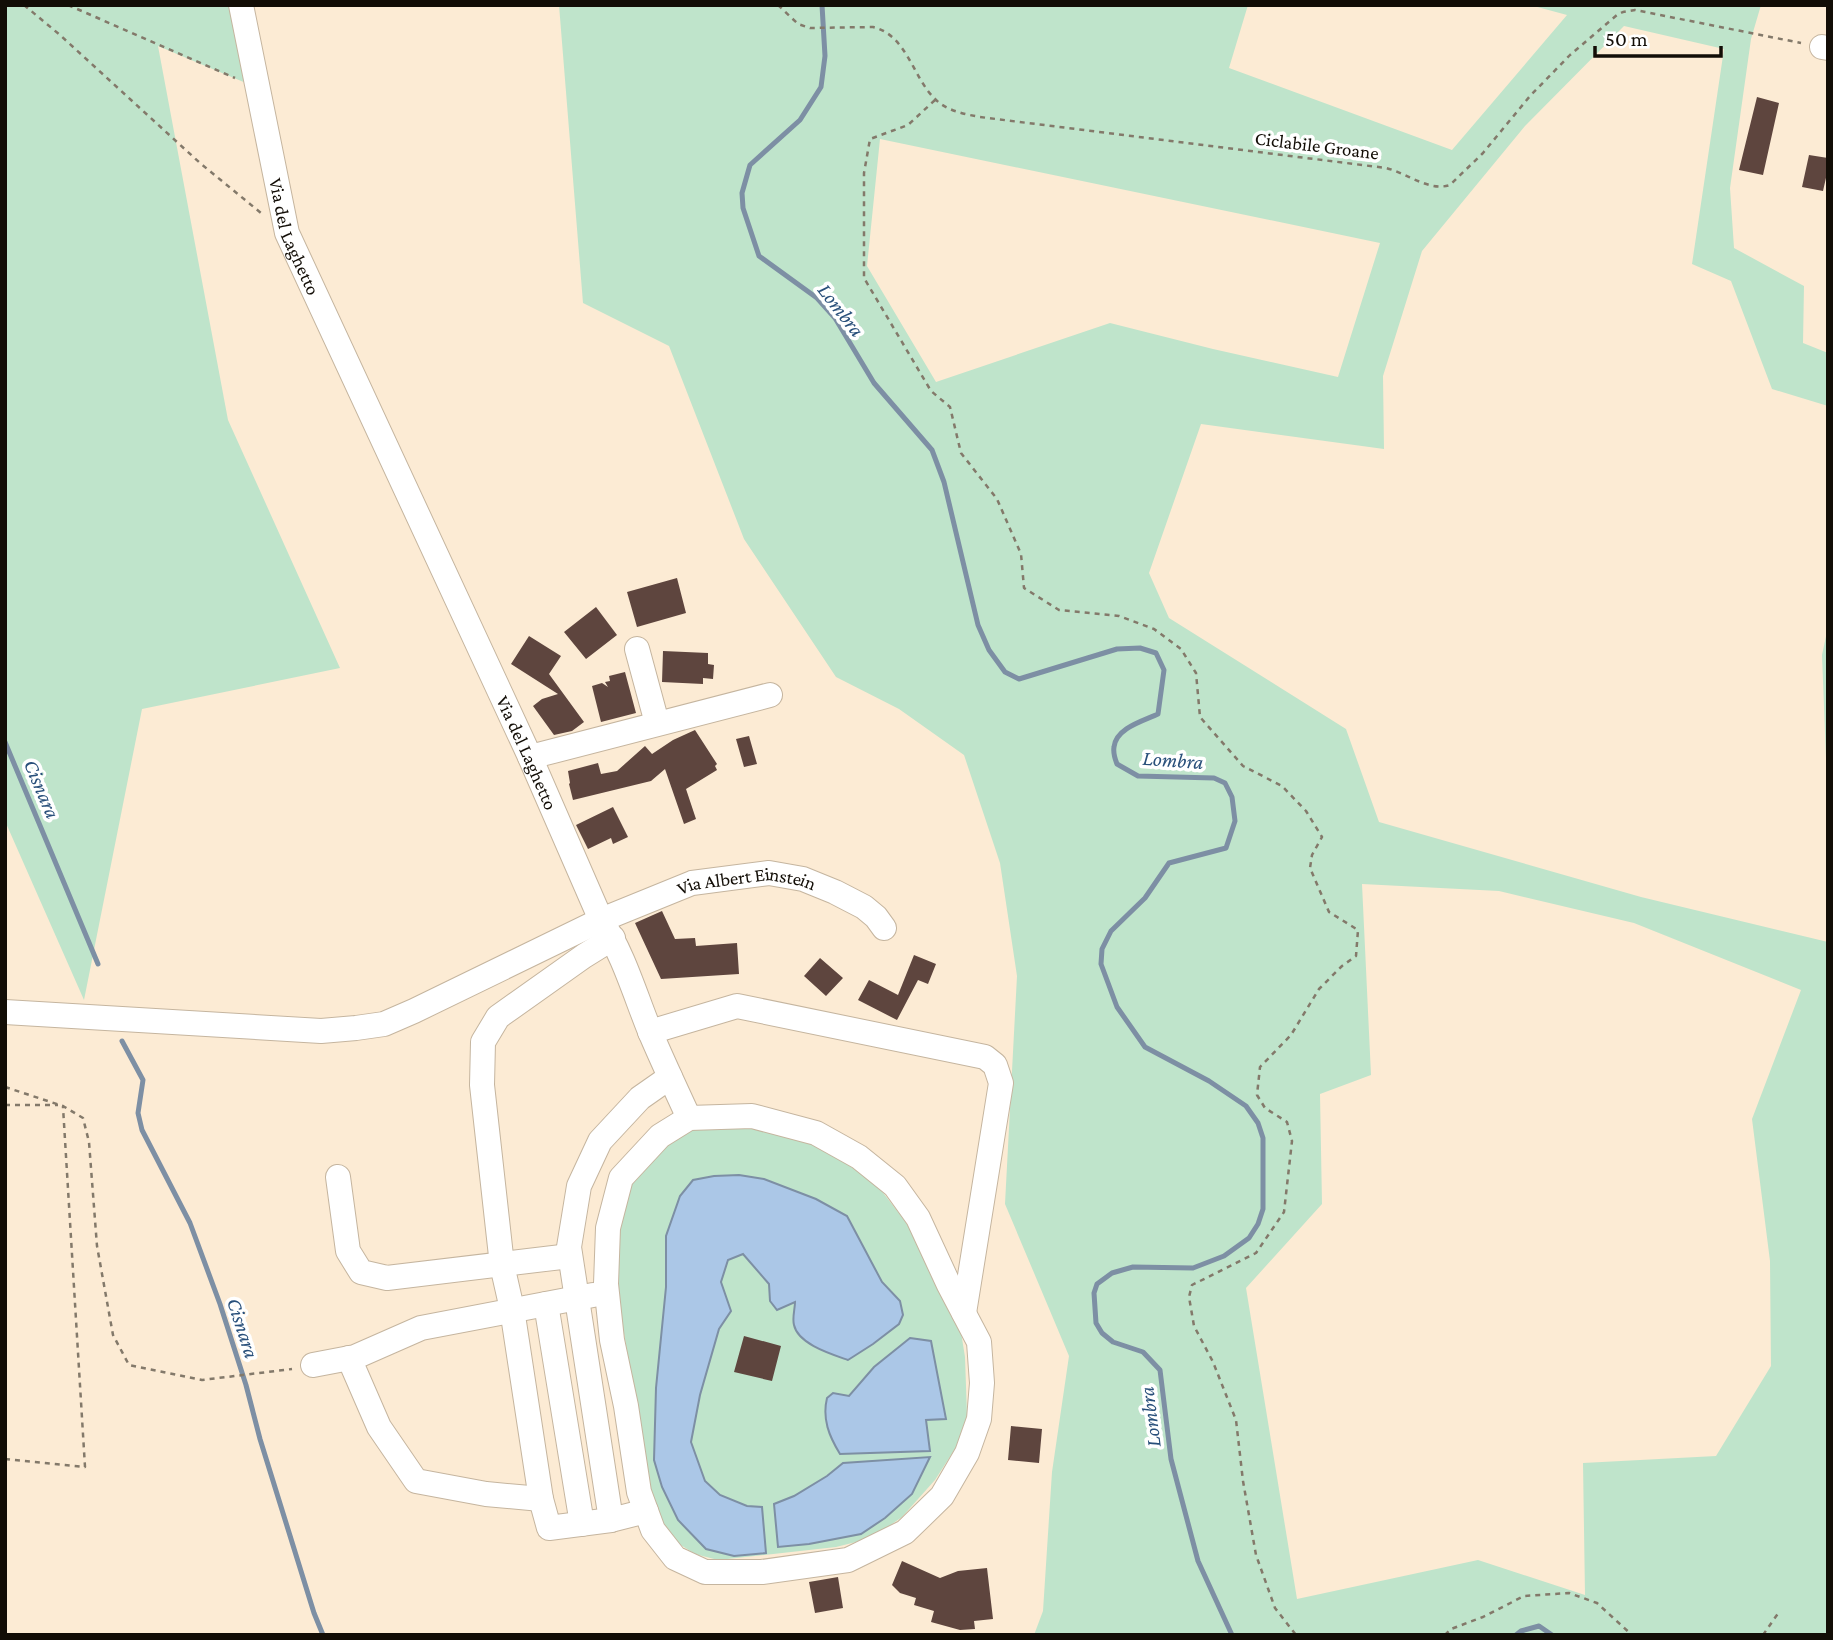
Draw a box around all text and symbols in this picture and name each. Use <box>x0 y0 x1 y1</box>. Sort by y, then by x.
scale bar <box>1595 14 1721 58</box>
text: 50 m <box>1605 27 1648 51</box>
street label: Ciclabile Groane <box>1254 127 1380 164</box>
street label: Via del Laghetto <box>265 176 324 298</box>
water label: Lombra <box>813 279 869 341</box>
street label: Via del Laghetto <box>492 692 562 813</box>
water label: Lombra <box>1142 746 1204 774</box>
water label: Cisnara <box>19 756 65 822</box>
street label: Via Albert Einstein <box>674 863 819 899</box>
water label: Cisnara <box>222 1295 264 1361</box>
water label: Lombra <box>1134 1385 1166 1449</box>

